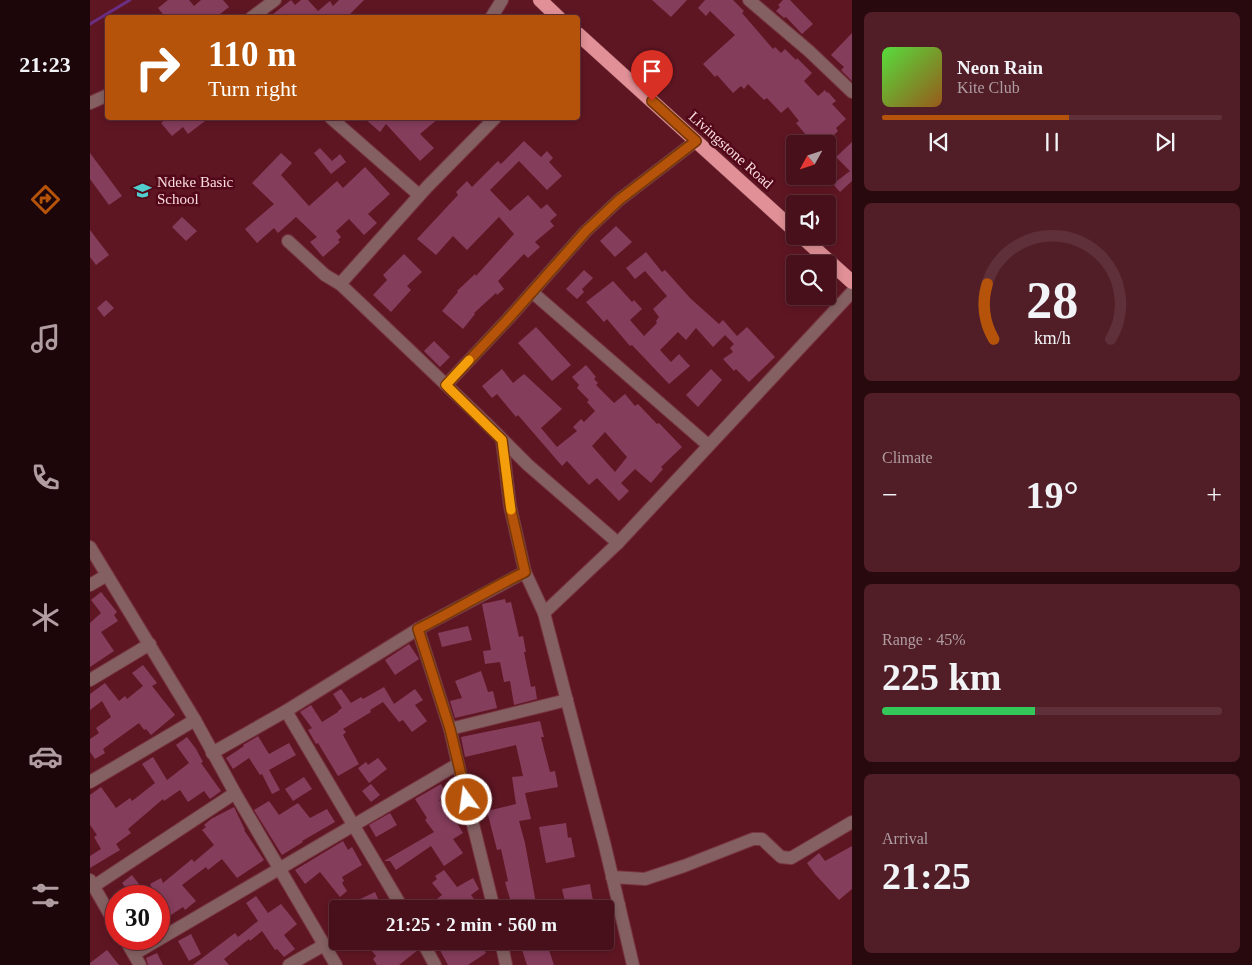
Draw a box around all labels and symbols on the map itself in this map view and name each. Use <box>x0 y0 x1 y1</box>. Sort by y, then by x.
pin <box>631 50 673 101</box>
street label: Livingstone Road <box>686 108 777 192</box>
north arrow <box>786 135 836 185</box>
place label: Ndeke Basic School <box>157 174 234 207</box>
school or university icon: Ndeke Basic School <box>133 181 153 201</box>
position arrow <box>440 773 492 825</box>
speed limit sign: 30 <box>105 885 170 950</box>

